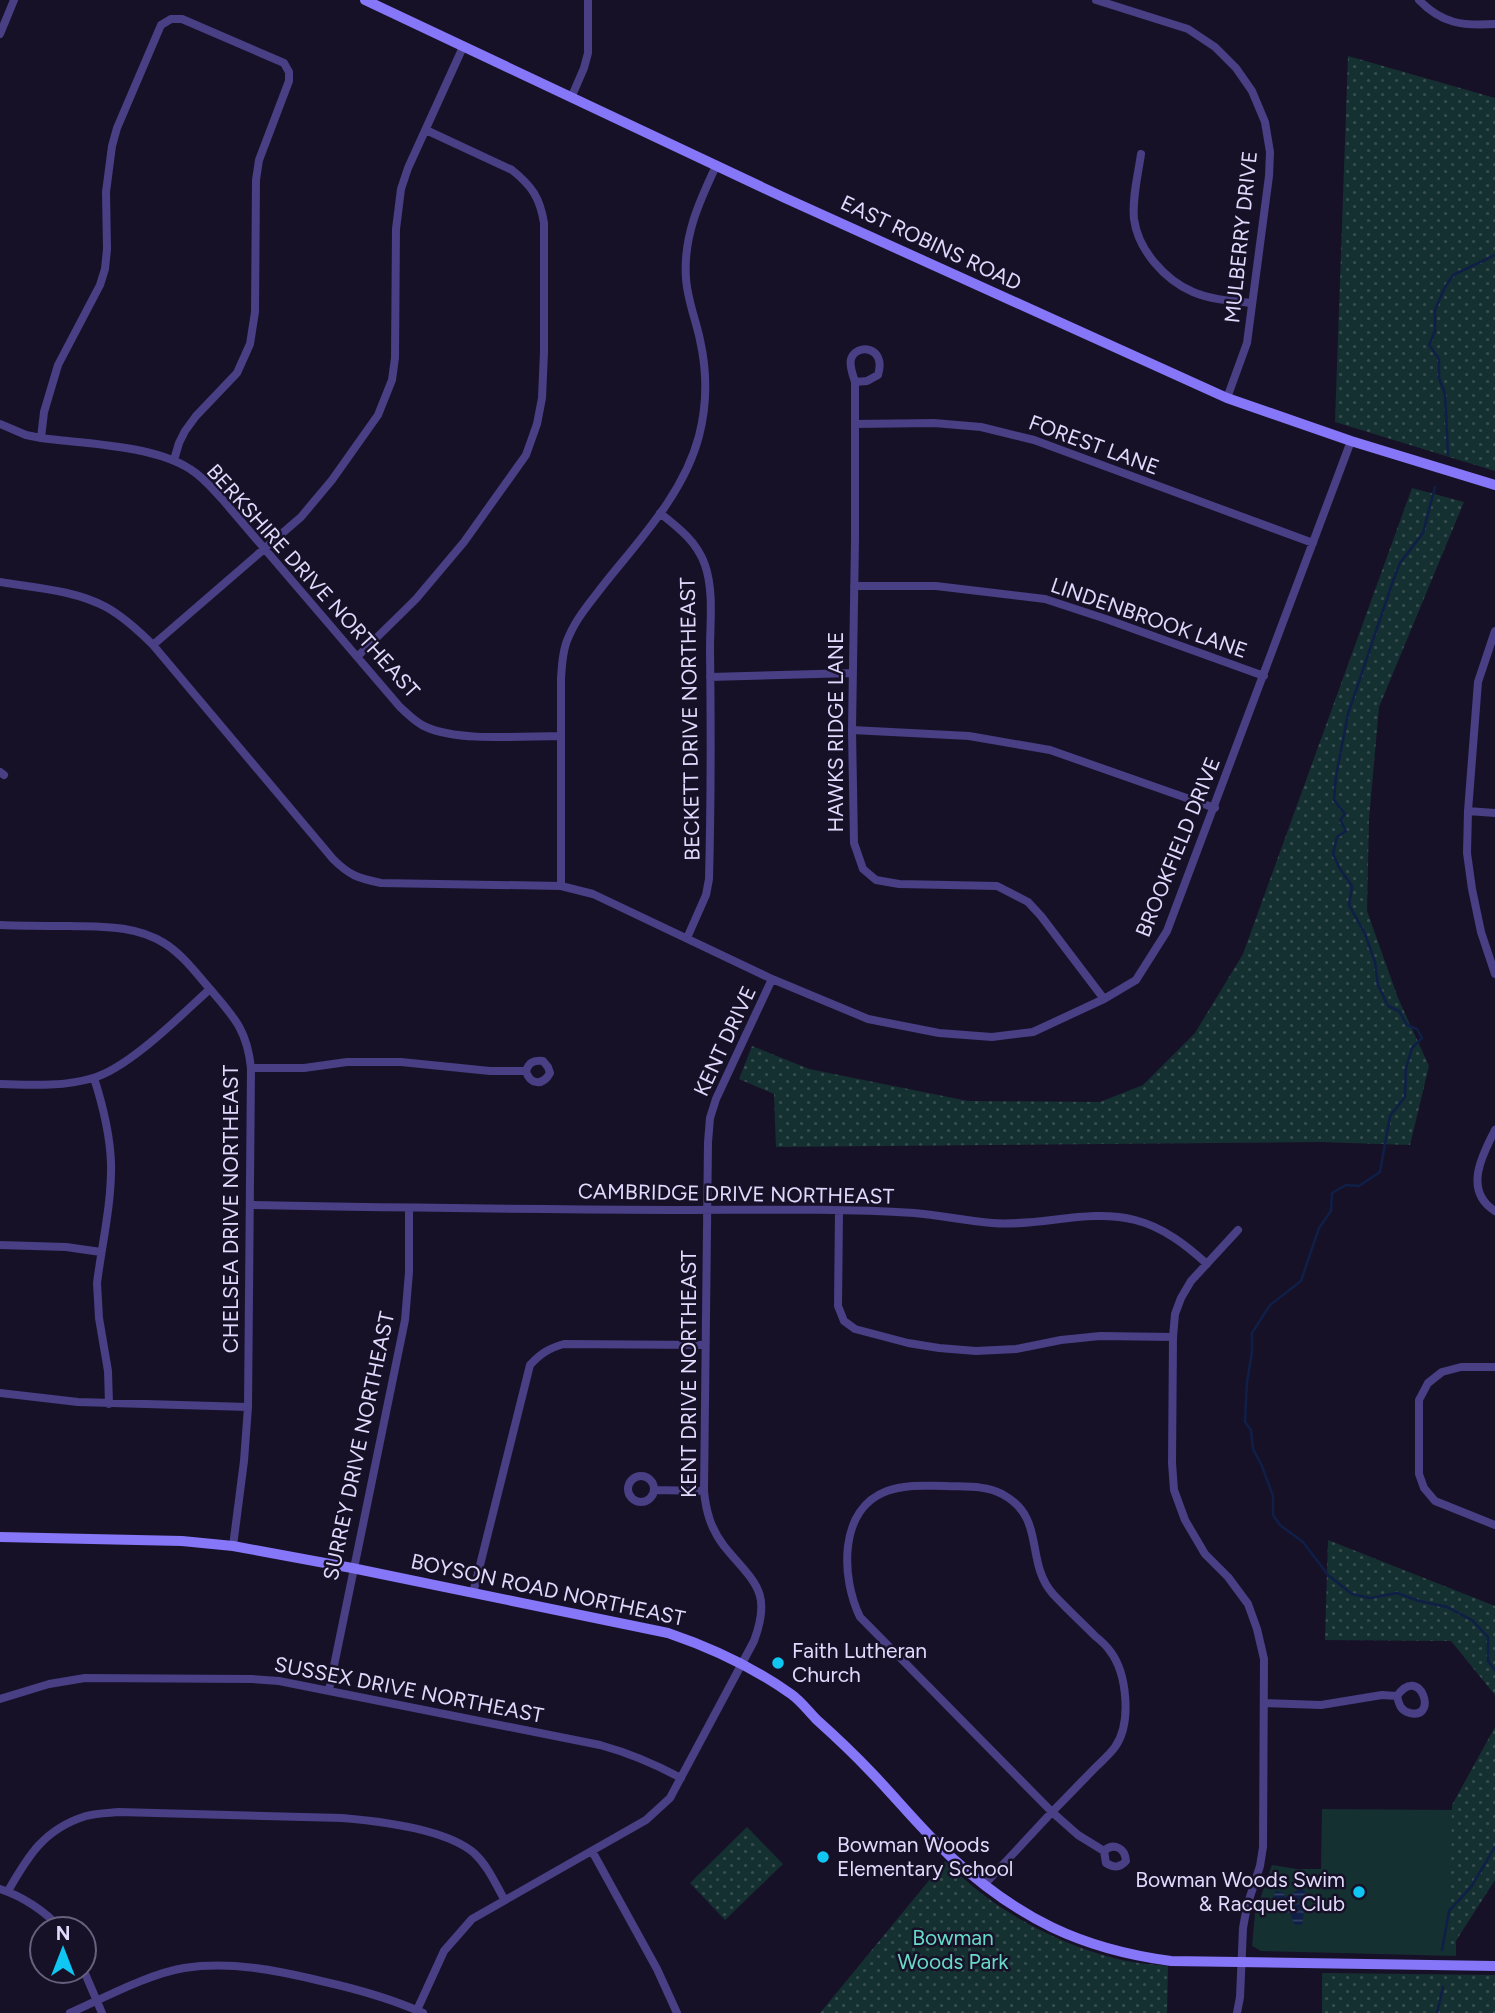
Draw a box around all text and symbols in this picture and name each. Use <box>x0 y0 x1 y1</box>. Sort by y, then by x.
street label: MULBERRY DRIVE <box>1219 149 1262 324</box>
street label: EAST ROBINS ROAD <box>837 190 1026 295</box>
street label: FOREST LANE <box>1026 409 1163 480</box>
street label: BERKSHIRE DRIVE NORTHEAST <box>202 459 425 703</box>
street label: LINDENBROOK LANE <box>1048 572 1251 663</box>
street label: BECKETT DRIVE NORTHEAST <box>675 577 704 861</box>
street label: HAWKS RIDGE LANE <box>823 631 848 833</box>
street label: BROOKFIELD DRIVE <box>1130 753 1225 940</box>
street label: KENT DRIVE <box>688 982 761 1100</box>
street label: CHELSEA DRIVE NORTHEAST <box>218 1064 243 1353</box>
street label: CAMBRIDGE DRIVE NORTHEAST <box>578 1178 895 1209</box>
street label: KENT DRIVE NORTHEAST <box>676 1250 701 1498</box>
street label: SURREY DRIVE NORTHEAST <box>318 1309 399 1582</box>
street label: BOYSON ROAD NORTHEAST <box>409 1548 688 1631</box>
place label: Faith Lutheran Church <box>792 1638 927 1687</box>
street label: SUSSEX DRIVE NORTHEAST <box>272 1651 546 1728</box>
marker: Faith Lutheran Church <box>770 1655 786 1671</box>
place label: Bowman Woods Elementary School <box>837 1832 1013 1881</box>
marker: Bowman Woods Elementary School <box>815 1849 831 1865</box>
place label: Bowman Woods Swim & Racquet Club <box>1135 1867 1345 1916</box>
marker: Bowman Woods Swim & Racquet Club <box>1351 1884 1367 1900</box>
north arrow <box>28 1915 98 1985</box>
text: N <box>56 1922 70 1945</box>
park label: Bowman Woods Park <box>898 1925 1009 1974</box>

